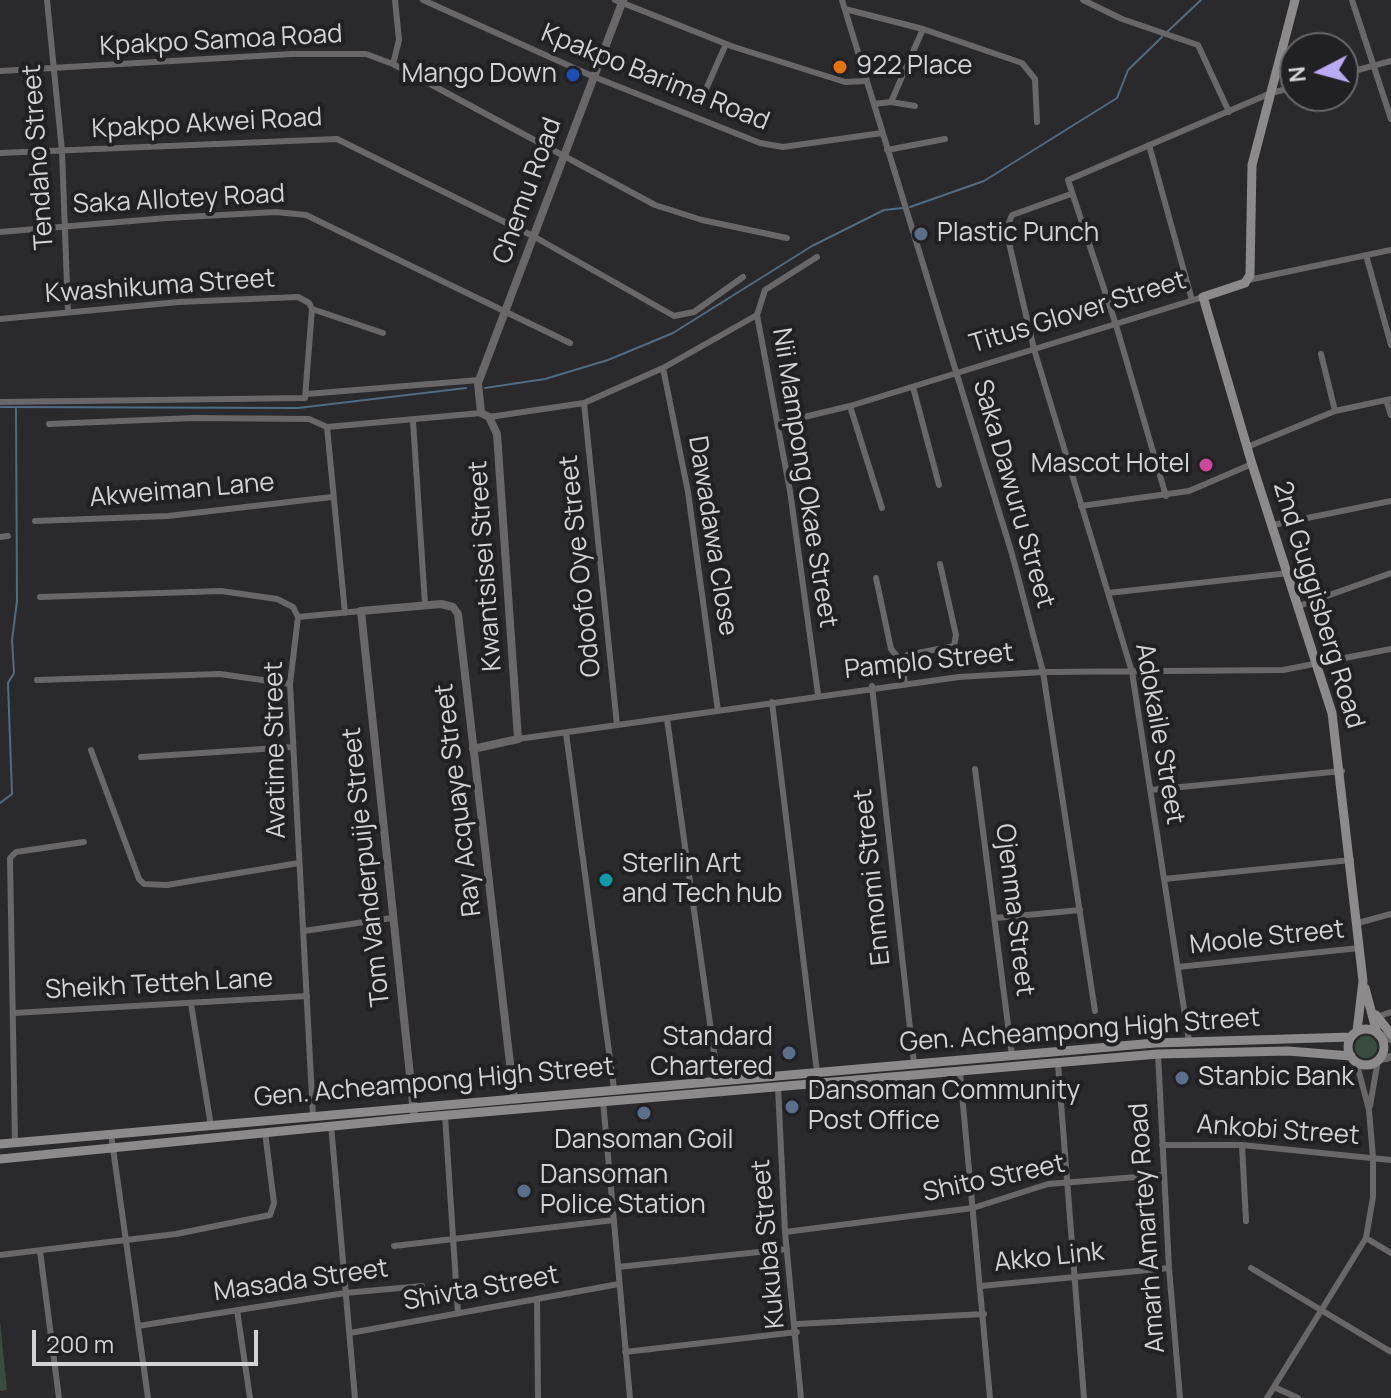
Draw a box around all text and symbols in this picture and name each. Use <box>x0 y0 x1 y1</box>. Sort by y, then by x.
street label: Kpakpo Barima Road <box>536 18 774 138</box>
street label: Kpakpo Samoa Road <box>99 19 343 63</box>
north arrow <box>1279 32 1359 112</box>
place label: 922 Place <box>856 51 972 83</box>
marker: 922 Place <box>831 58 849 76</box>
place label: Mango Down <box>402 59 557 91</box>
street label: Tendaho Street <box>17 63 61 251</box>
text: N <box>1281 65 1313 84</box>
marker: Mango Down <box>564 66 582 84</box>
street label: Kpakpo Akwei Road <box>91 102 323 146</box>
street label: Chemu Road <box>487 114 569 268</box>
street label: Saka Allotey Road <box>72 179 286 221</box>
place label: Plastic Punch <box>937 218 1099 250</box>
marker: Plastic Punch <box>912 225 930 243</box>
street label: Kwashikuma Street <box>44 263 276 311</box>
street label: Titus Glover Street <box>966 265 1190 361</box>
street label: Nii Mampong Okae Street <box>765 326 843 630</box>
street label: Saka Dawuru Street <box>965 376 1061 612</box>
street label: Dawadawa Close <box>681 434 743 638</box>
place label: Mascot Hotel <box>1031 449 1190 481</box>
street label: Odoofo Oye Street <box>554 453 608 679</box>
marker: Mascot Hotel <box>1197 456 1215 474</box>
street label: Kwantsisei Street <box>463 460 509 672</box>
street label: Akweiman Lane <box>88 467 276 515</box>
street label: 2nd Guggisberg Road <box>1266 478 1370 732</box>
street label: Pamplo Street <box>843 638 1015 686</box>
street label: Adokaile Street <box>1128 641 1190 827</box>
street label: Avatime Street <box>259 661 293 839</box>
street label: Ray Acquaye Street <box>429 682 489 918</box>
street label: Tom Vanderpuije Street <box>337 726 397 1008</box>
street label: Enmomi Street <box>848 787 898 967</box>
street label: Ojenma Street <box>988 822 1040 998</box>
place label: Sterlin Art and Tech hub <box>622 849 782 910</box>
marker: Sterlin Art and Tech hub <box>597 871 615 889</box>
street label: Moole Street <box>1188 914 1346 962</box>
street label: Sheikh Tetteh Lane <box>44 963 274 1007</box>
street label: Gen. Acheampong High Street <box>899 1003 1261 1059</box>
place label: Standard Chartered <box>650 1022 773 1084</box>
marker: Standard Chartered <box>780 1044 798 1062</box>
street label: Gen. Acheampong High Street <box>253 1052 615 1114</box>
place label: Stanbic Bank <box>1198 1062 1354 1094</box>
marker: Stanbic Bank <box>1173 1069 1191 1087</box>
place label: Dansoman Community Post Office <box>808 1076 1080 1138</box>
marker: Dansoman Community Post Office <box>783 1098 801 1116</box>
street label: Amarh Amartey Road <box>1124 1102 1172 1354</box>
marker: Dansoman Goil <box>635 1104 653 1122</box>
street label: Ankobi Street <box>1196 1110 1360 1152</box>
place label: Dansoman Goil <box>554 1125 734 1157</box>
street label: Shito Street <box>920 1149 1068 1209</box>
street label: Kukuba Street <box>746 1158 792 1330</box>
place label: Dansoman Police Station <box>540 1160 706 1222</box>
marker: Dansoman Police Station <box>515 1182 533 1200</box>
street label: Akko Link <box>993 1237 1105 1279</box>
street label: Masada Street <box>212 1253 390 1309</box>
street label: Shivta Street <box>401 1260 561 1318</box>
scale bar <box>36 1314 262 1364</box>
text: 200 m <box>46 1327 114 1360</box>

